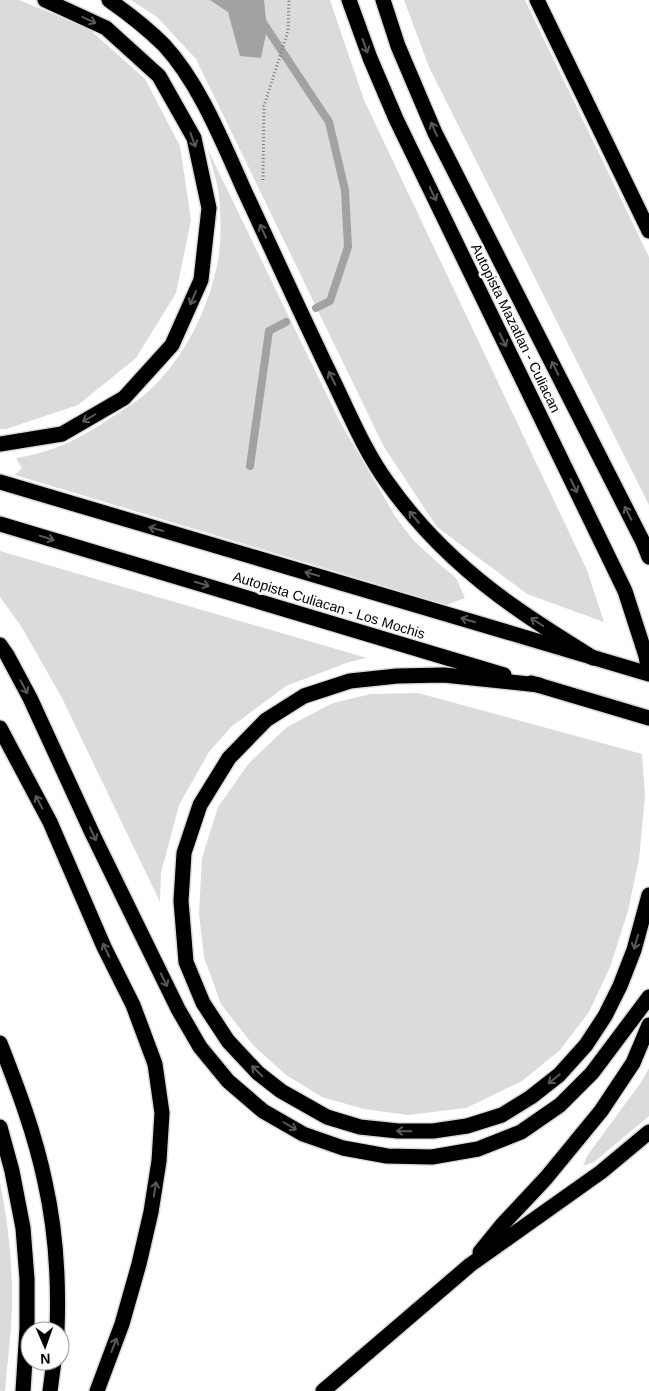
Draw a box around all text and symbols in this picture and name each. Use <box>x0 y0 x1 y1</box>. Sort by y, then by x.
one-way arrow <box>81 16 96 26</box>
one-way arrow <box>361 38 370 53</box>
one-way arrow <box>428 122 438 137</box>
one-way arrow <box>189 132 198 147</box>
one-way arrow <box>428 186 438 201</box>
one-way arrow <box>258 224 267 239</box>
street label: Autopista Mazatlan - Culiacan <box>468 241 564 415</box>
one-way arrow <box>187 290 197 305</box>
one-way arrow <box>499 332 509 347</box>
one-way arrow <box>550 361 559 376</box>
one-way arrow <box>327 371 336 386</box>
one-way arrow <box>83 414 97 424</box>
one-way arrow <box>570 478 580 493</box>
one-way arrow <box>623 506 632 521</box>
one-way arrow <box>409 511 420 524</box>
one-way arrow <box>149 523 165 533</box>
one-way arrow <box>38 533 54 543</box>
street label: Autopista Culiacan - Los Mochis <box>231 568 427 642</box>
one-way arrow <box>305 569 321 579</box>
one-way arrow <box>194 580 210 590</box>
one-way arrow <box>461 615 477 625</box>
one-way arrow <box>531 617 545 627</box>
one-way arrow <box>20 679 29 694</box>
one-way arrow <box>34 794 44 809</box>
one-way arrow <box>89 826 98 841</box>
one-way arrow <box>631 933 640 949</box>
one-way arrow <box>100 943 110 958</box>
one-way arrow <box>160 972 169 987</box>
one-way arrow <box>251 1065 264 1077</box>
one-way arrow <box>547 1074 560 1085</box>
one-way arrow <box>283 1122 297 1132</box>
one-way arrow <box>397 1126 413 1136</box>
one-way arrow <box>150 1181 160 1197</box>
north arrow <box>20 1321 70 1371</box>
one-way arrow <box>110 1338 119 1354</box>
text: N <box>40 1351 51 1367</box>

